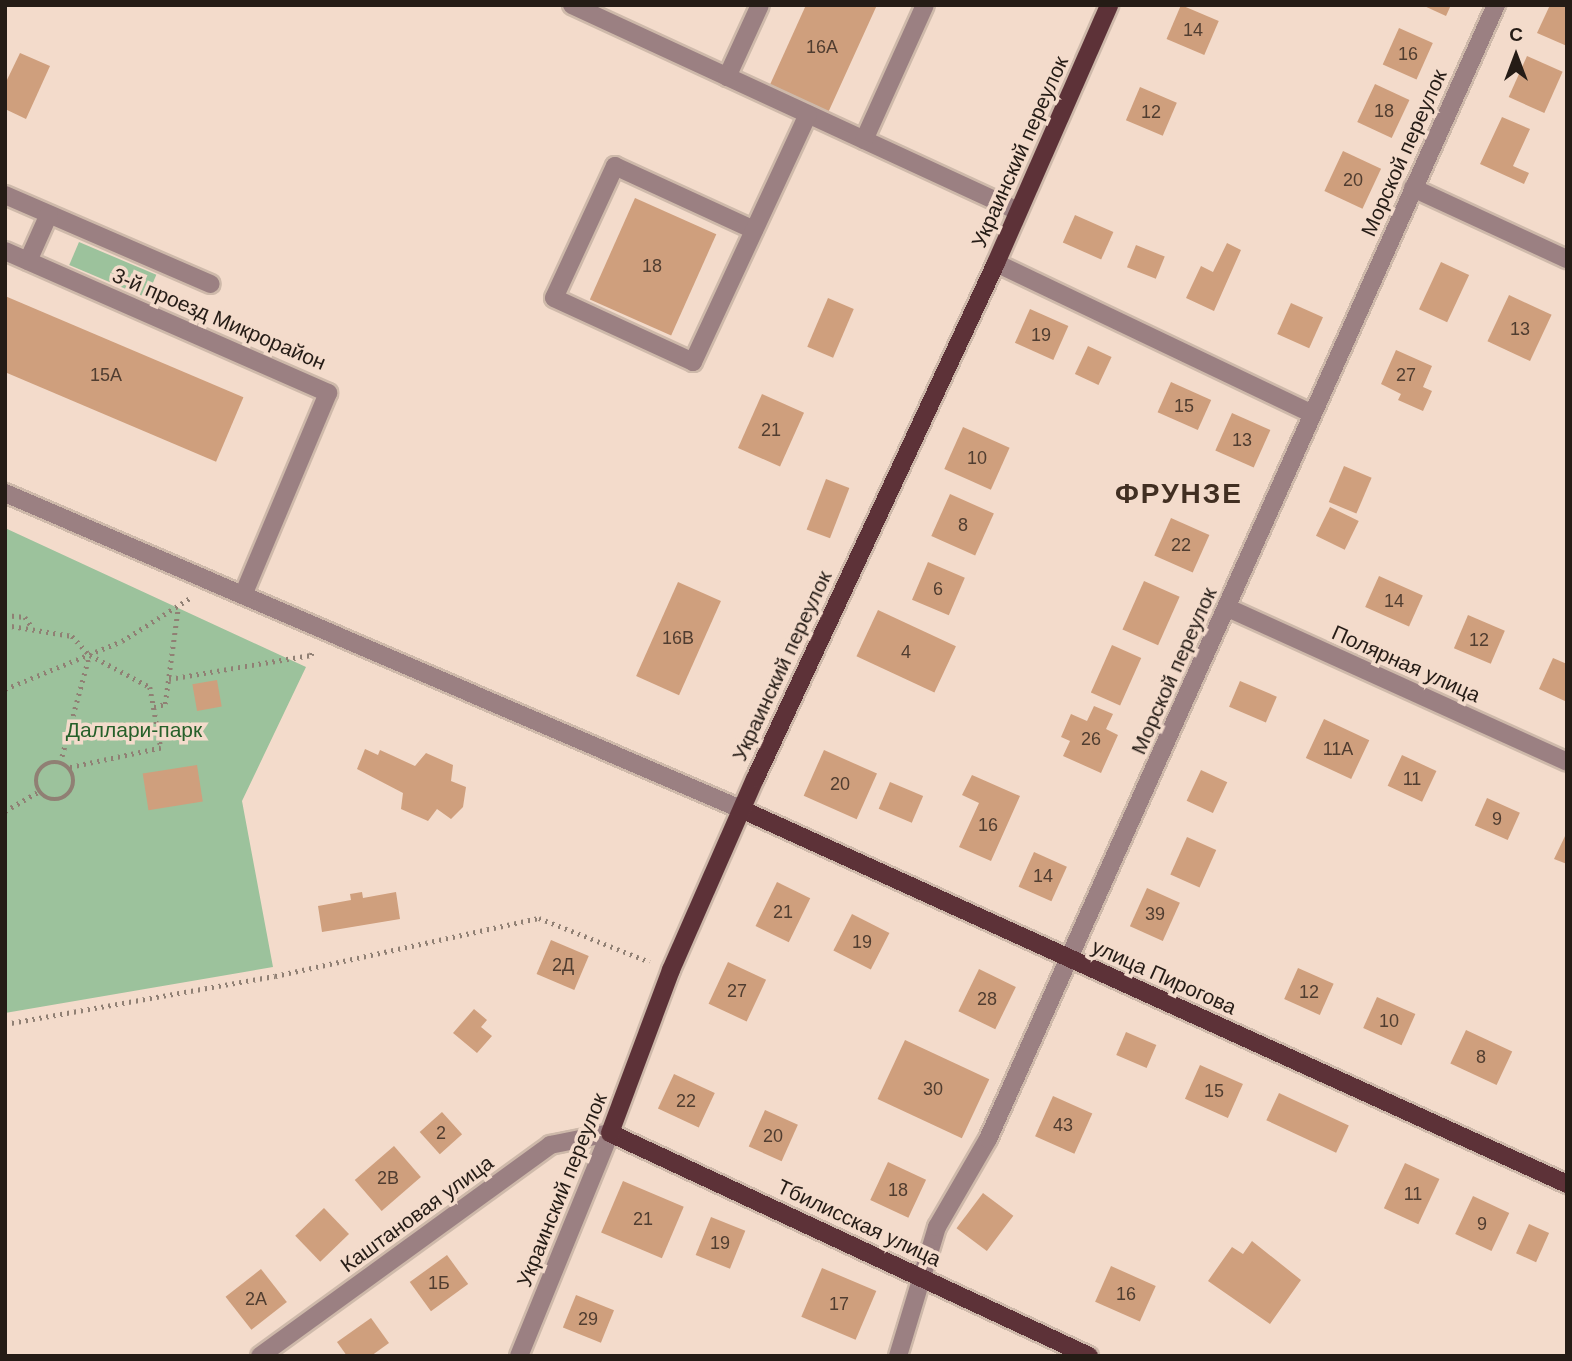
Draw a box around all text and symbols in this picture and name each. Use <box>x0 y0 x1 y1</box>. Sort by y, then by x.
house number: 14 <box>1183 19 1203 41</box>
north arrow <box>1481 21 1551 91</box>
text: С <box>1509 24 1523 45</box>
house number: 16А <box>806 36 838 58</box>
house number: 16 <box>1398 43 1418 65</box>
street label: Украинский переулок <box>966 52 1074 252</box>
street label: Морской переулок <box>1356 66 1452 240</box>
house number: 18 <box>1374 100 1394 122</box>
house number: 12 <box>1141 101 1161 123</box>
house number: 20 <box>1343 169 1363 191</box>
house number: 18 <box>642 255 662 277</box>
street label: 3-й проезд Микрорайон <box>108 263 330 375</box>
house number: 13 <box>1510 318 1530 340</box>
house number: 19 <box>1031 324 1051 346</box>
house number: 15А <box>90 364 122 386</box>
house number: 27 <box>1396 364 1416 386</box>
house number: 15 <box>1174 395 1194 417</box>
house number: 21 <box>761 419 781 441</box>
house number: 13 <box>1232 429 1252 451</box>
house number: 10 <box>967 447 987 469</box>
district label: ФРУНЗЕ <box>1116 477 1242 511</box>
house number: 8 <box>958 514 968 536</box>
house number: 22 <box>1171 534 1191 556</box>
street label: Украинский переулок <box>727 567 837 765</box>
house number: 6 <box>933 578 943 600</box>
street label: Морской переулок <box>1126 584 1222 758</box>
house number: 14 <box>1384 590 1404 612</box>
street label: Полярная улица <box>1328 620 1484 708</box>
house number: 16В <box>662 627 694 649</box>
house number: 12 <box>1469 629 1489 651</box>
house number: 4 <box>901 641 911 663</box>
park label: Даллари-парк <box>66 717 202 743</box>
house number: 26 <box>1081 728 1101 750</box>
house number: 11А <box>1323 738 1353 760</box>
house number: 11 <box>1403 768 1421 790</box>
house number: 20 <box>830 773 850 795</box>
house number: 9 <box>1492 808 1502 830</box>
house number: 16 <box>978 814 998 836</box>
house number: 14 <box>1033 865 1053 887</box>
house number: 21 <box>773 901 793 923</box>
house number: 39 <box>1145 903 1165 925</box>
house number: 19 <box>852 931 872 953</box>
street label: улица Пирогова <box>1088 934 1240 1020</box>
house number: 2Д <box>552 954 574 976</box>
house number: 27 <box>727 980 747 1002</box>
house number: 12 <box>1299 981 1319 1003</box>
house number: 28 <box>977 988 997 1010</box>
house number: 10 <box>1379 1010 1399 1032</box>
house number: 8 <box>1476 1046 1486 1068</box>
house number: 30 <box>923 1078 943 1100</box>
house number: 15 <box>1204 1080 1224 1102</box>
street label: Украинский переулок <box>512 1089 612 1291</box>
house number: 22 <box>676 1090 696 1112</box>
house number: 43 <box>1053 1114 1073 1136</box>
house number: 2 <box>436 1122 446 1144</box>
house number: 20 <box>763 1125 783 1147</box>
street label: Каштановая улица <box>336 1150 498 1278</box>
house number: 2В <box>377 1167 399 1189</box>
street label: Тбилисская улица <box>773 1174 945 1272</box>
house number: 18 <box>888 1179 908 1201</box>
house number: 11 <box>1404 1183 1422 1205</box>
house number: 21 <box>633 1208 653 1230</box>
house number: 9 <box>1477 1213 1487 1235</box>
house number: 19 <box>710 1232 730 1254</box>
house number: 1Б <box>428 1272 450 1294</box>
house number: 16 <box>1116 1283 1136 1305</box>
house number: 2А <box>245 1288 267 1310</box>
house number: 17 <box>829 1293 849 1315</box>
house number: 29 <box>578 1308 598 1330</box>

